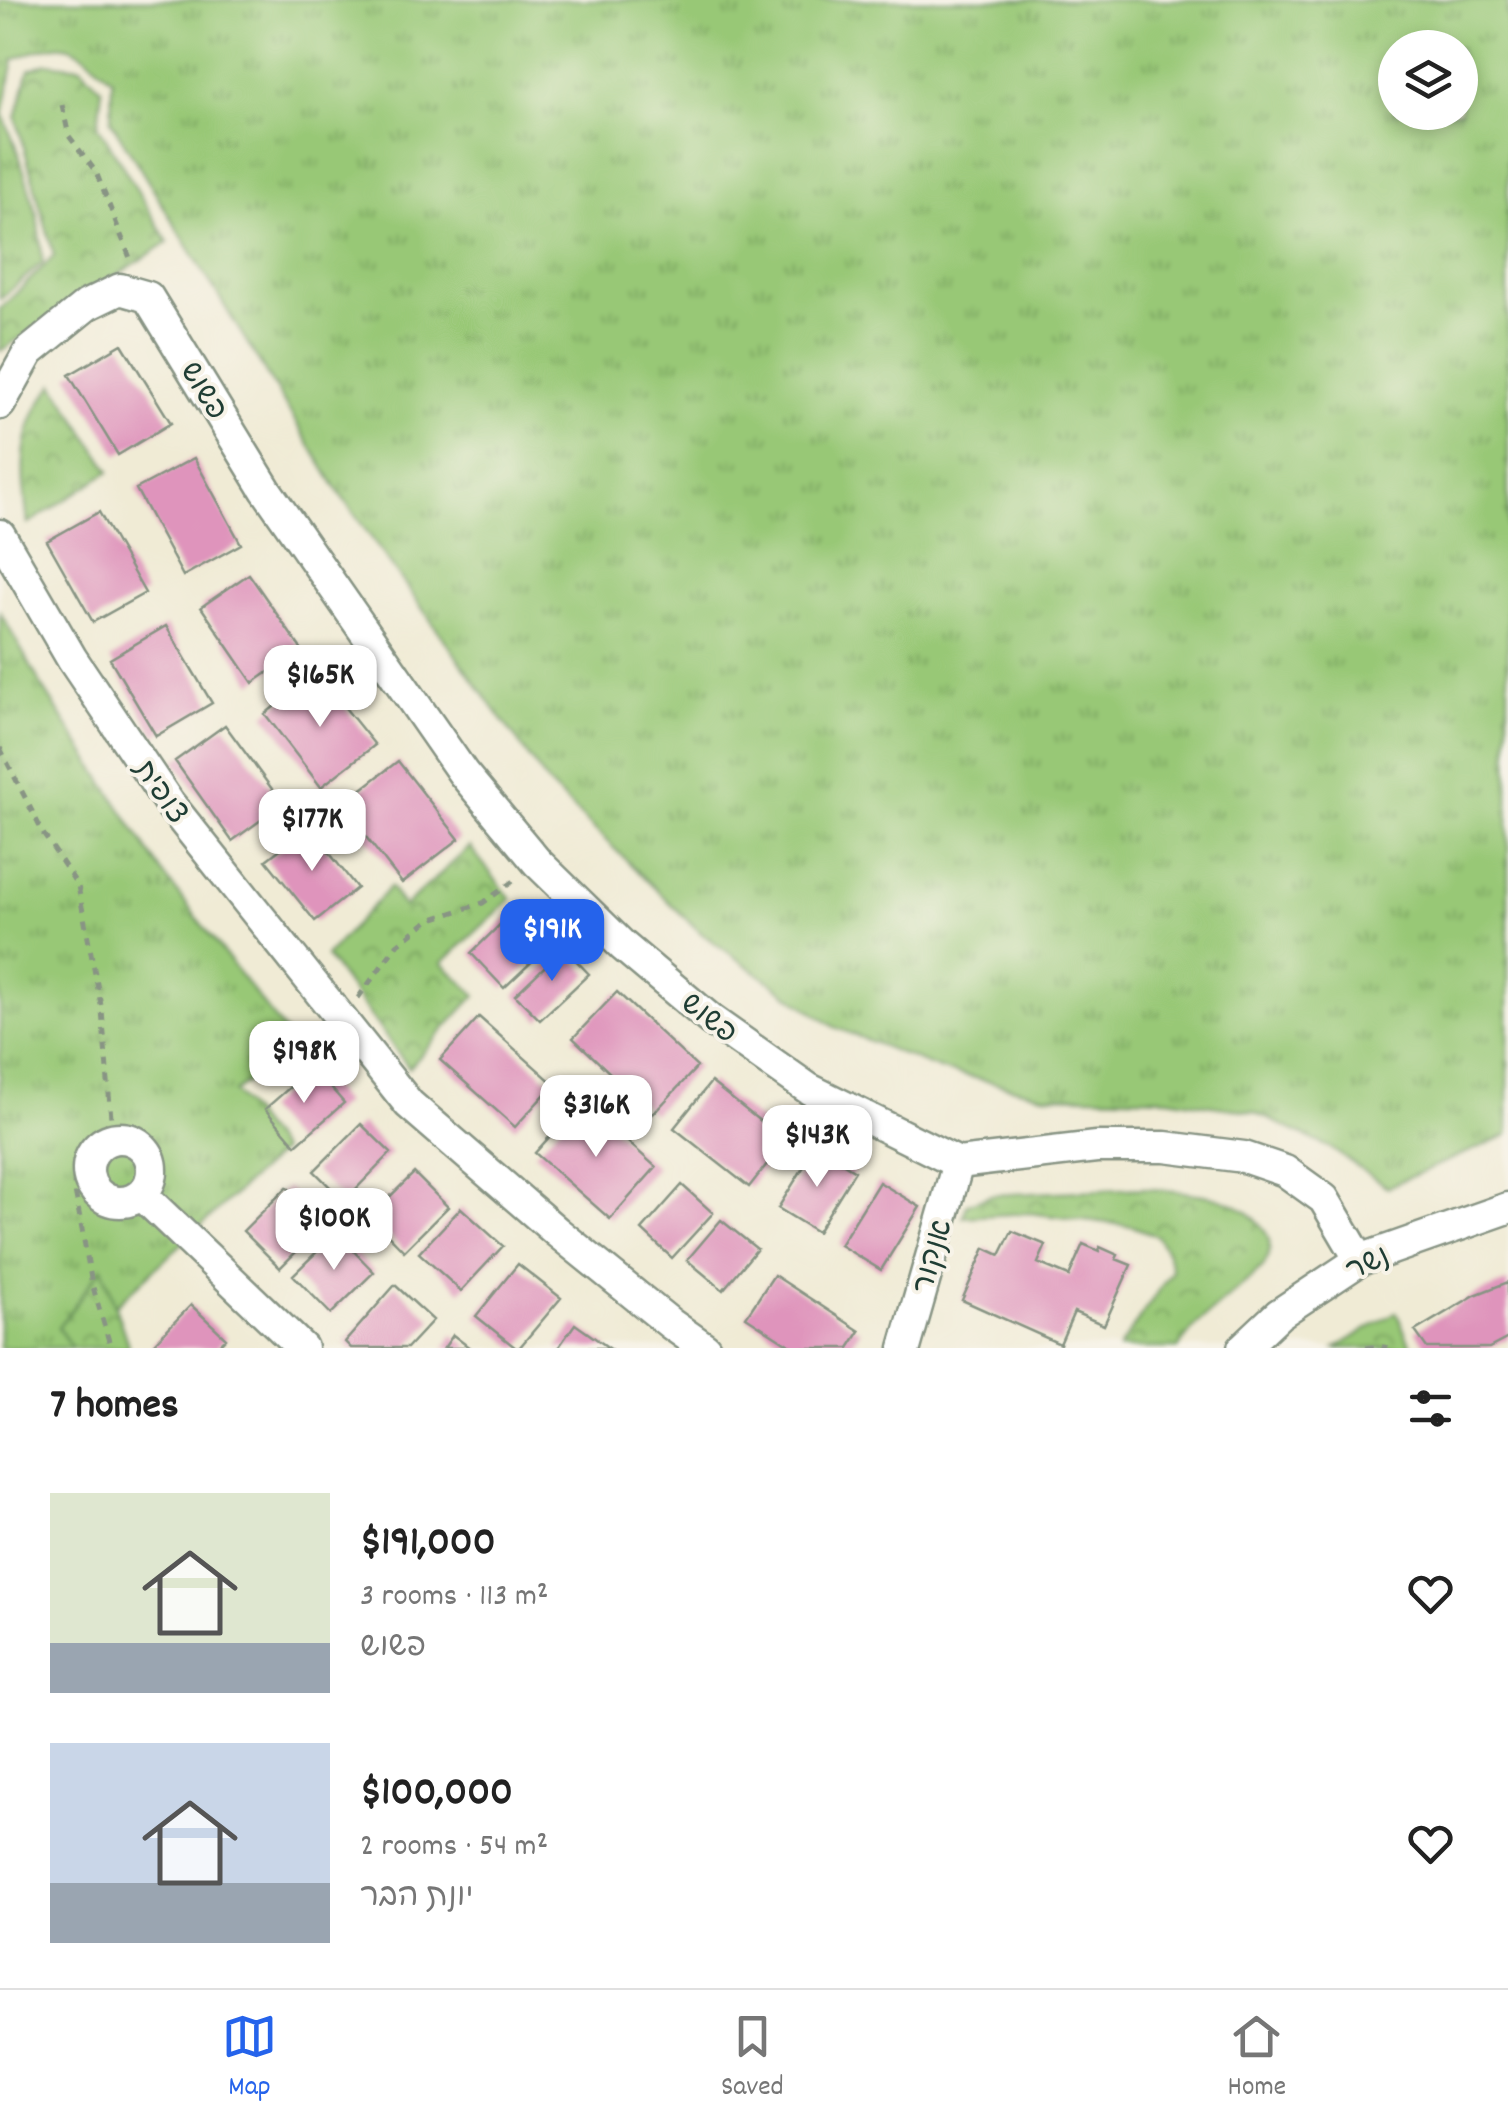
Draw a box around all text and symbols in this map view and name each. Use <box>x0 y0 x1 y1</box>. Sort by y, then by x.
map controls <box>1378 30 1478 130</box>
button: layers <box>1378 30 1478 130</box>
street label: פשוש <box>167 355 236 430</box>
pin: $165K <box>250 645 390 730</box>
text: $165K <box>286 654 354 700</box>
street label: צופית <box>119 751 196 835</box>
pin: $177K <box>242 789 382 874</box>
text: $177K <box>281 798 343 844</box>
pin: $191K <box>482 899 622 984</box>
text: $191K <box>522 908 582 954</box>
street label: פשוש <box>670 985 745 1057</box>
pin: $198K <box>234 1021 374 1106</box>
text: $198K <box>271 1030 337 1076</box>
pin: $316K <box>526 1075 666 1160</box>
text: $316K <box>562 1084 630 1130</box>
pin: $143K <box>747 1105 887 1190</box>
text: $143K <box>784 1114 850 1160</box>
pin: $100K <box>264 1188 404 1273</box>
text: $100K <box>298 1197 370 1243</box>
street label: אנקור <box>904 1215 966 1299</box>
street label: נשר <box>1340 1237 1398 1295</box>
text: 7 homes <box>50 1378 179 1438</box>
icon: filters <box>1403 1381 1458 1436</box>
text: $191,000 <box>360 1515 496 1575</box>
icon: home <box>130 1533 250 1653</box>
icon: heart <box>1403 1566 1458 1621</box>
text: 3 rooms · 113 m² <box>360 1575 549 1621</box>
text: פשוש <box>360 1626 426 1672</box>
text: $100,000 <box>360 1765 513 1825</box>
icon: home <box>130 1783 250 1903</box>
icon: heart <box>1403 1816 1458 1871</box>
text: 2 rooms · 54 m² <box>360 1825 548 1871</box>
text: יונת הבר <box>360 1876 473 1922</box>
tab: Map <box>222 2009 277 2109</box>
tab: Saved <box>721 2009 784 2109</box>
tab: Home <box>1228 2009 1286 2109</box>

